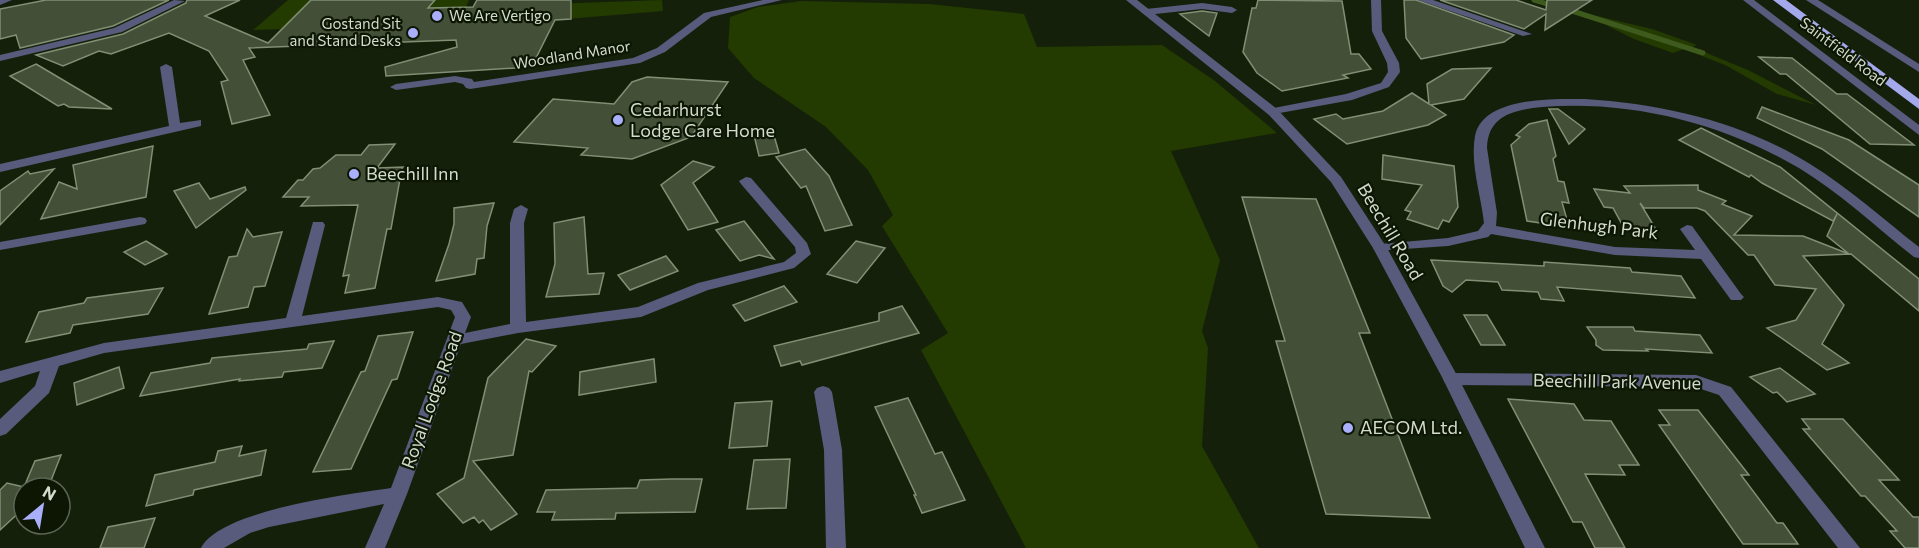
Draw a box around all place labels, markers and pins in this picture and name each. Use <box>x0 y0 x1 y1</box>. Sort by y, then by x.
place label: We Are Vertigo <box>449 6 551 24</box>
marker: We Are Vertigo <box>430 9 444 23</box>
place label: Gostand Sit and Stand Desks <box>290 14 401 49</box>
marker: Gostand Sit and Stand Desks <box>406 26 420 40</box>
place label: Cedarhurst Lodge Care Home <box>630 98 775 141</box>
marker: Cedarhurst Lodge Care Home <box>611 113 625 127</box>
place label: Beechill Inn <box>366 162 459 184</box>
marker: Beechill Inn <box>347 167 361 181</box>
place label: AECOM Ltd. <box>1360 416 1462 438</box>
marker: AECOM Ltd. <box>1341 421 1355 435</box>

